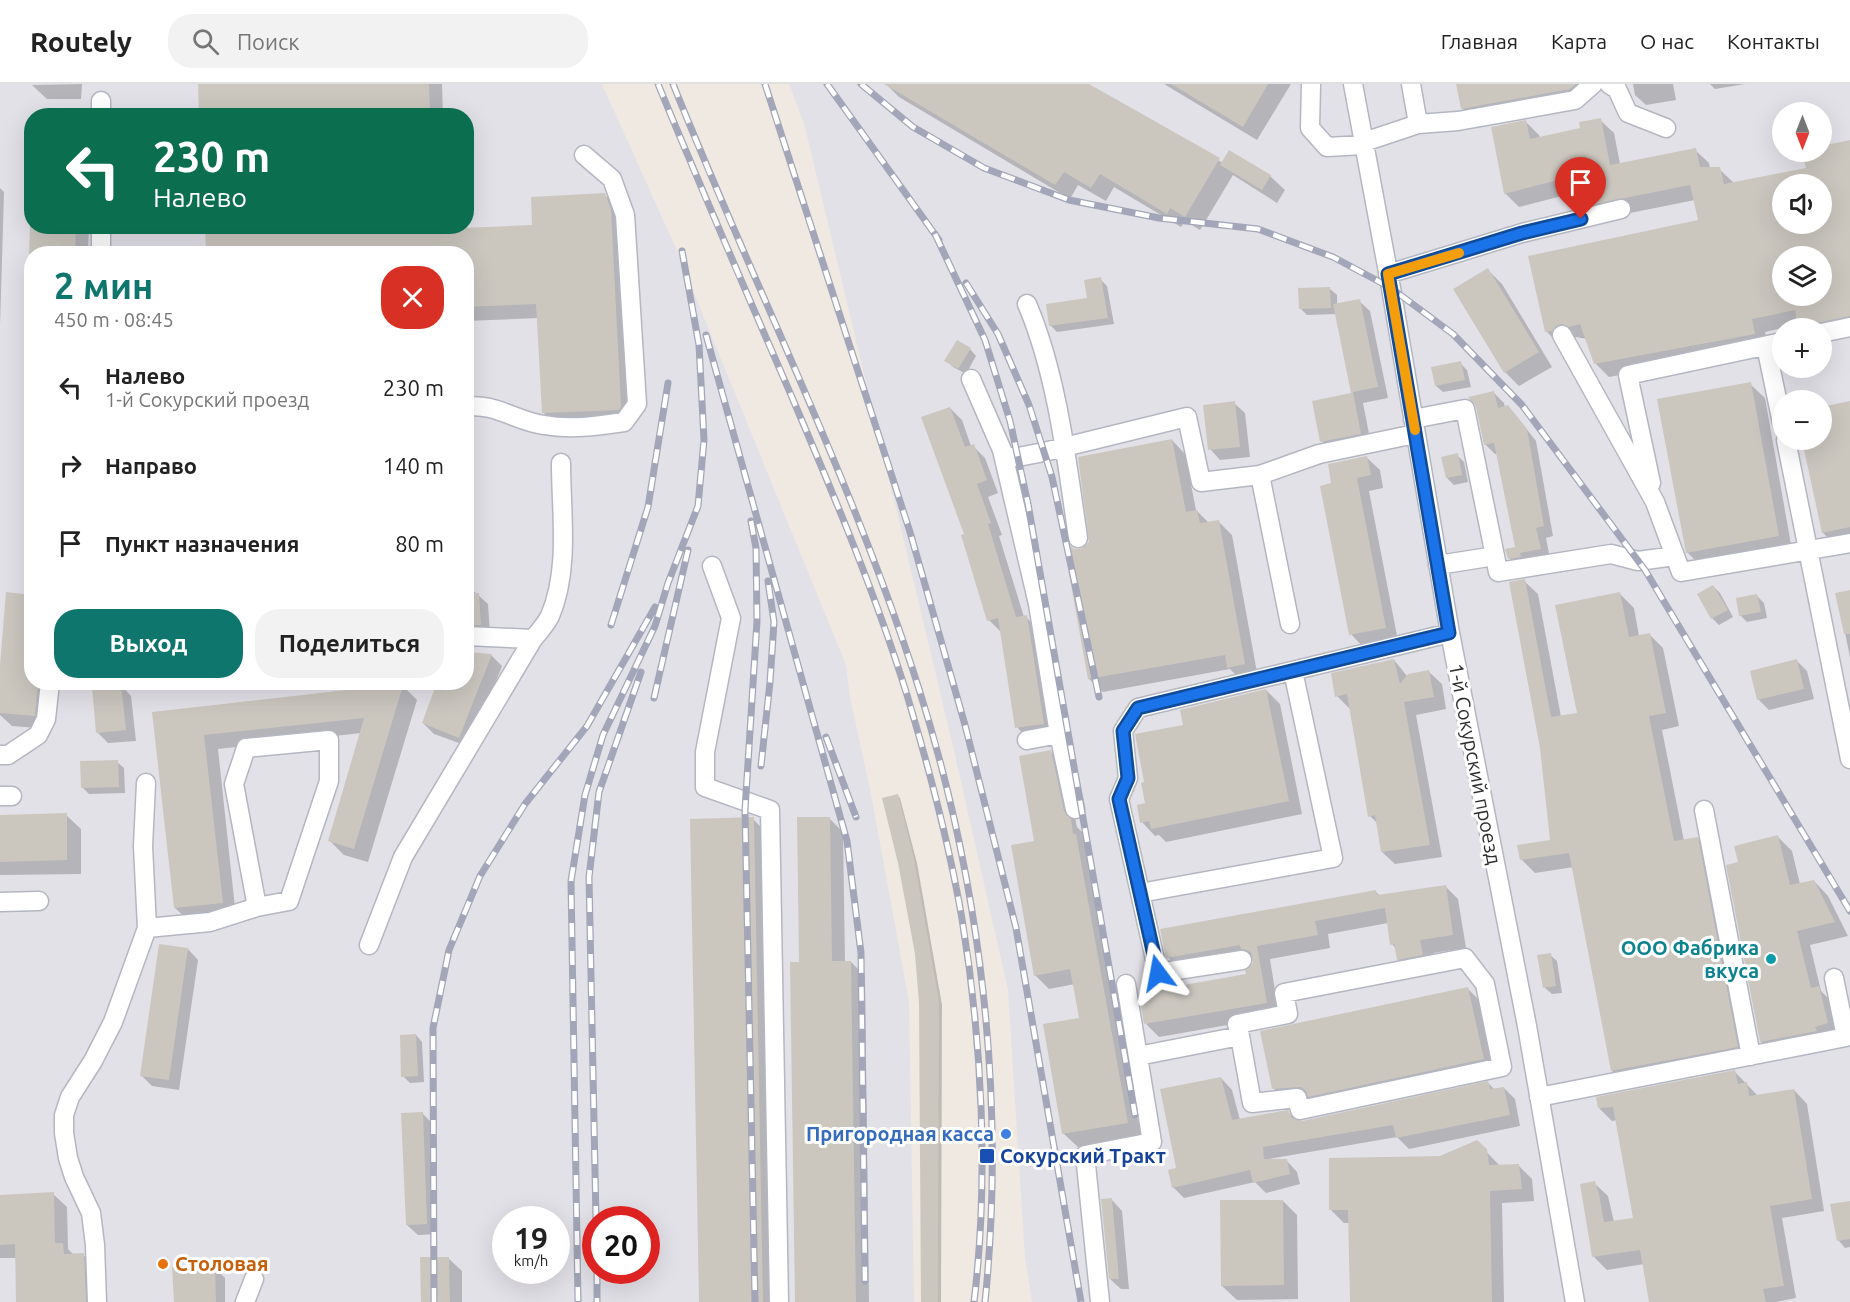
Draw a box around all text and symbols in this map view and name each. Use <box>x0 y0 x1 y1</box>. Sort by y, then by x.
search box <box>168 14 588 68</box>
icon: search <box>189 25 222 58</box>
text: Routely <box>30 26 132 57</box>
text: Поиск <box>237 29 300 54</box>
text: Главная <box>1441 29 1518 53</box>
text: Карта <box>1551 29 1607 53</box>
text: О нас <box>1640 29 1694 53</box>
text: Контакты <box>1727 29 1820 53</box>
north arrow <box>1772 102 1832 162</box>
map controls <box>1772 102 1832 450</box>
icon: left <box>54 132 132 210</box>
text: 230 m <box>153 133 270 180</box>
pin <box>1555 157 1606 219</box>
icon: arrive <box>1564 166 1597 199</box>
button: sound <box>1772 174 1832 234</box>
text: Налево <box>153 182 247 212</box>
button: layers <box>1772 246 1832 306</box>
text: 2 мин <box>54 265 153 306</box>
button: close <box>381 266 444 329</box>
text: 450 m · 08:45 <box>54 308 174 331</box>
button: + <box>1772 318 1832 378</box>
text: Налево <box>105 363 185 388</box>
icon: left <box>54 371 87 404</box>
text: 230 m <box>383 375 444 400</box>
text: 1-й Сокурский проезд <box>105 388 309 411</box>
button: − <box>1772 390 1832 450</box>
icon: right <box>54 449 87 482</box>
text: Направо <box>105 453 197 478</box>
text: 140 m <box>383 453 444 478</box>
icon: arrive <box>54 527 87 560</box>
text: Пункт назначения <box>105 531 299 556</box>
text: 80 m <box>395 531 444 556</box>
button: Выход <box>54 609 243 678</box>
button: Поделиться <box>255 609 444 678</box>
street label: 1-й Сокурский проезд <box>1445 661 1506 867</box>
place label: ООО Фабрика вкуса <box>1621 936 1759 982</box>
position arrow <box>1126 941 1190 1005</box>
marker: ООО Фабрика вкуса <box>1764 952 1778 966</box>
place label: Пригородная касса <box>806 1122 994 1145</box>
marker: Пригородная касса <box>999 1127 1013 1141</box>
place label: Сокурский Тракт <box>1000 1144 1166 1167</box>
marker: Сокурский Тракт <box>978 1147 996 1165</box>
speed limit sign: 20 <box>582 1206 660 1284</box>
text: 19 <box>514 1221 548 1255</box>
place label: Cтоловая <box>175 1252 268 1275</box>
text: km/h <box>514 1252 548 1269</box>
marker: Cтоловая <box>156 1257 170 1271</box>

